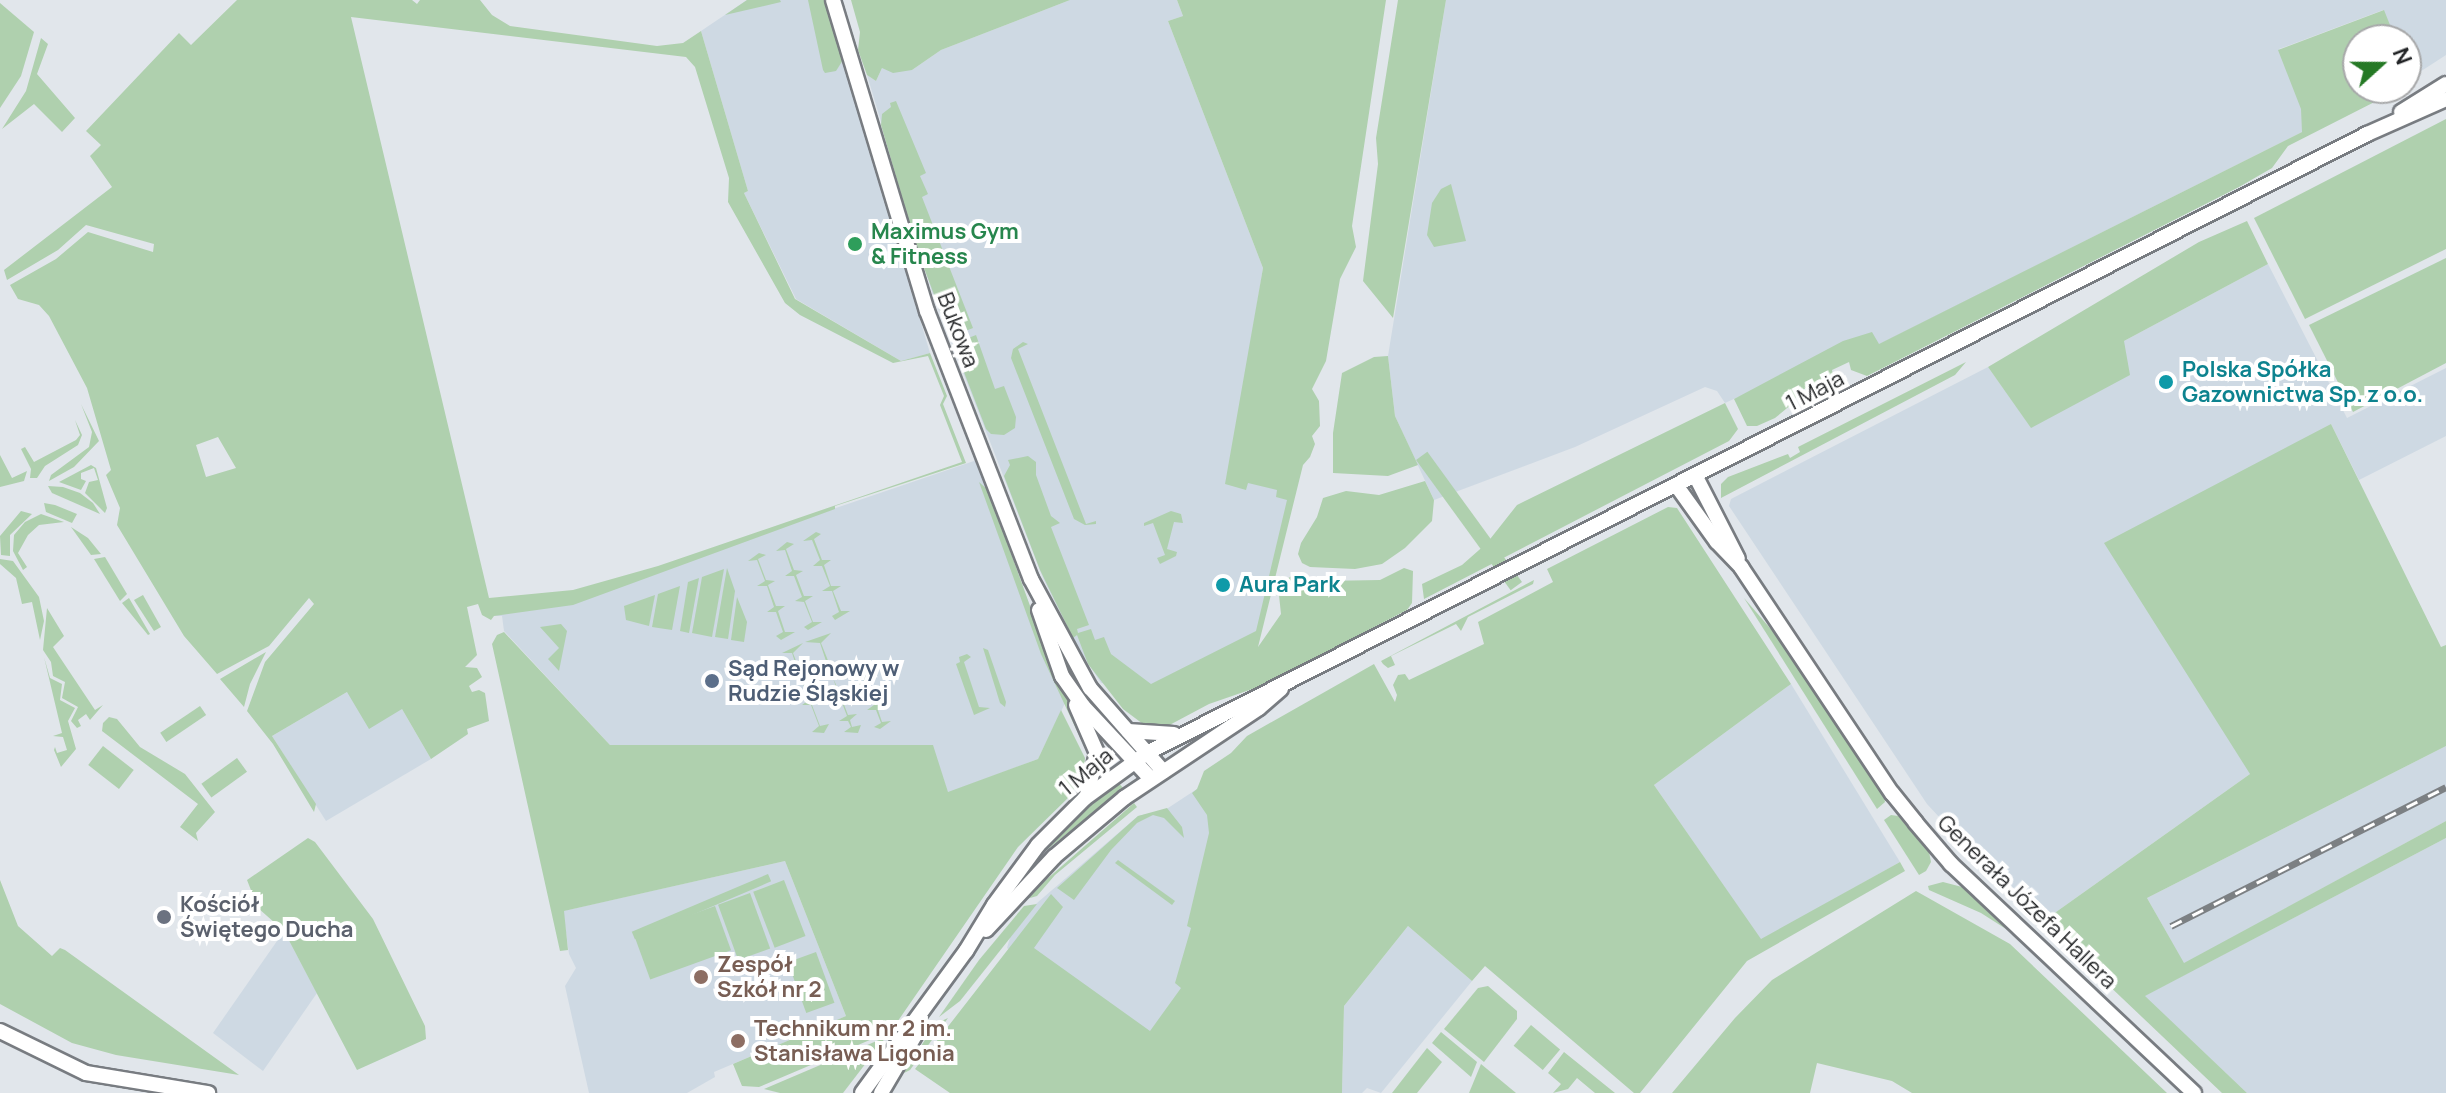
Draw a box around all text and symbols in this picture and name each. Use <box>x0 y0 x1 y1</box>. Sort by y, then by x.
north arrow <box>2342 24 2422 104</box>
text: N <box>2386 43 2419 69</box>
place label: Maximus Gym & Fitness <box>871 218 1019 270</box>
marker: Maximus Gym & Fitness <box>846 235 864 253</box>
street label: Bukowa <box>932 289 984 371</box>
place label: Polska Spółka Gazownictwa Sp. z o.o. <box>2182 356 2423 408</box>
street label: 1 Maja <box>1782 365 1848 417</box>
marker: Polska Spółka Gazownictwa Sp. z o.o. <box>2157 373 2175 391</box>
place label: Aura Park <box>1239 572 1340 598</box>
marker: Aura Park <box>1214 576 1232 594</box>
place label: Sąd Rejonowy w Rudzie Śląskiej <box>728 655 899 706</box>
marker: Sąd Rejonowy w Rudzie Śląskiej <box>703 672 721 690</box>
street label: 1 Maja <box>1054 742 1118 802</box>
street label: Generała Józefa Hallera <box>1932 810 2122 994</box>
place label: Kościół Świętego Ducha <box>180 891 354 942</box>
marker: Kościół Świętego Ducha <box>155 908 173 926</box>
place label: Zespół Szkół nr 2 <box>717 951 822 1002</box>
marker: Zespół Szkół nr 2 <box>692 968 710 986</box>
place label: Technikum nr 2 im. Stanisława Ligonia <box>754 1015 955 1066</box>
marker: Technikum nr 2 im. Stanisława Ligonia <box>729 1032 747 1050</box>

